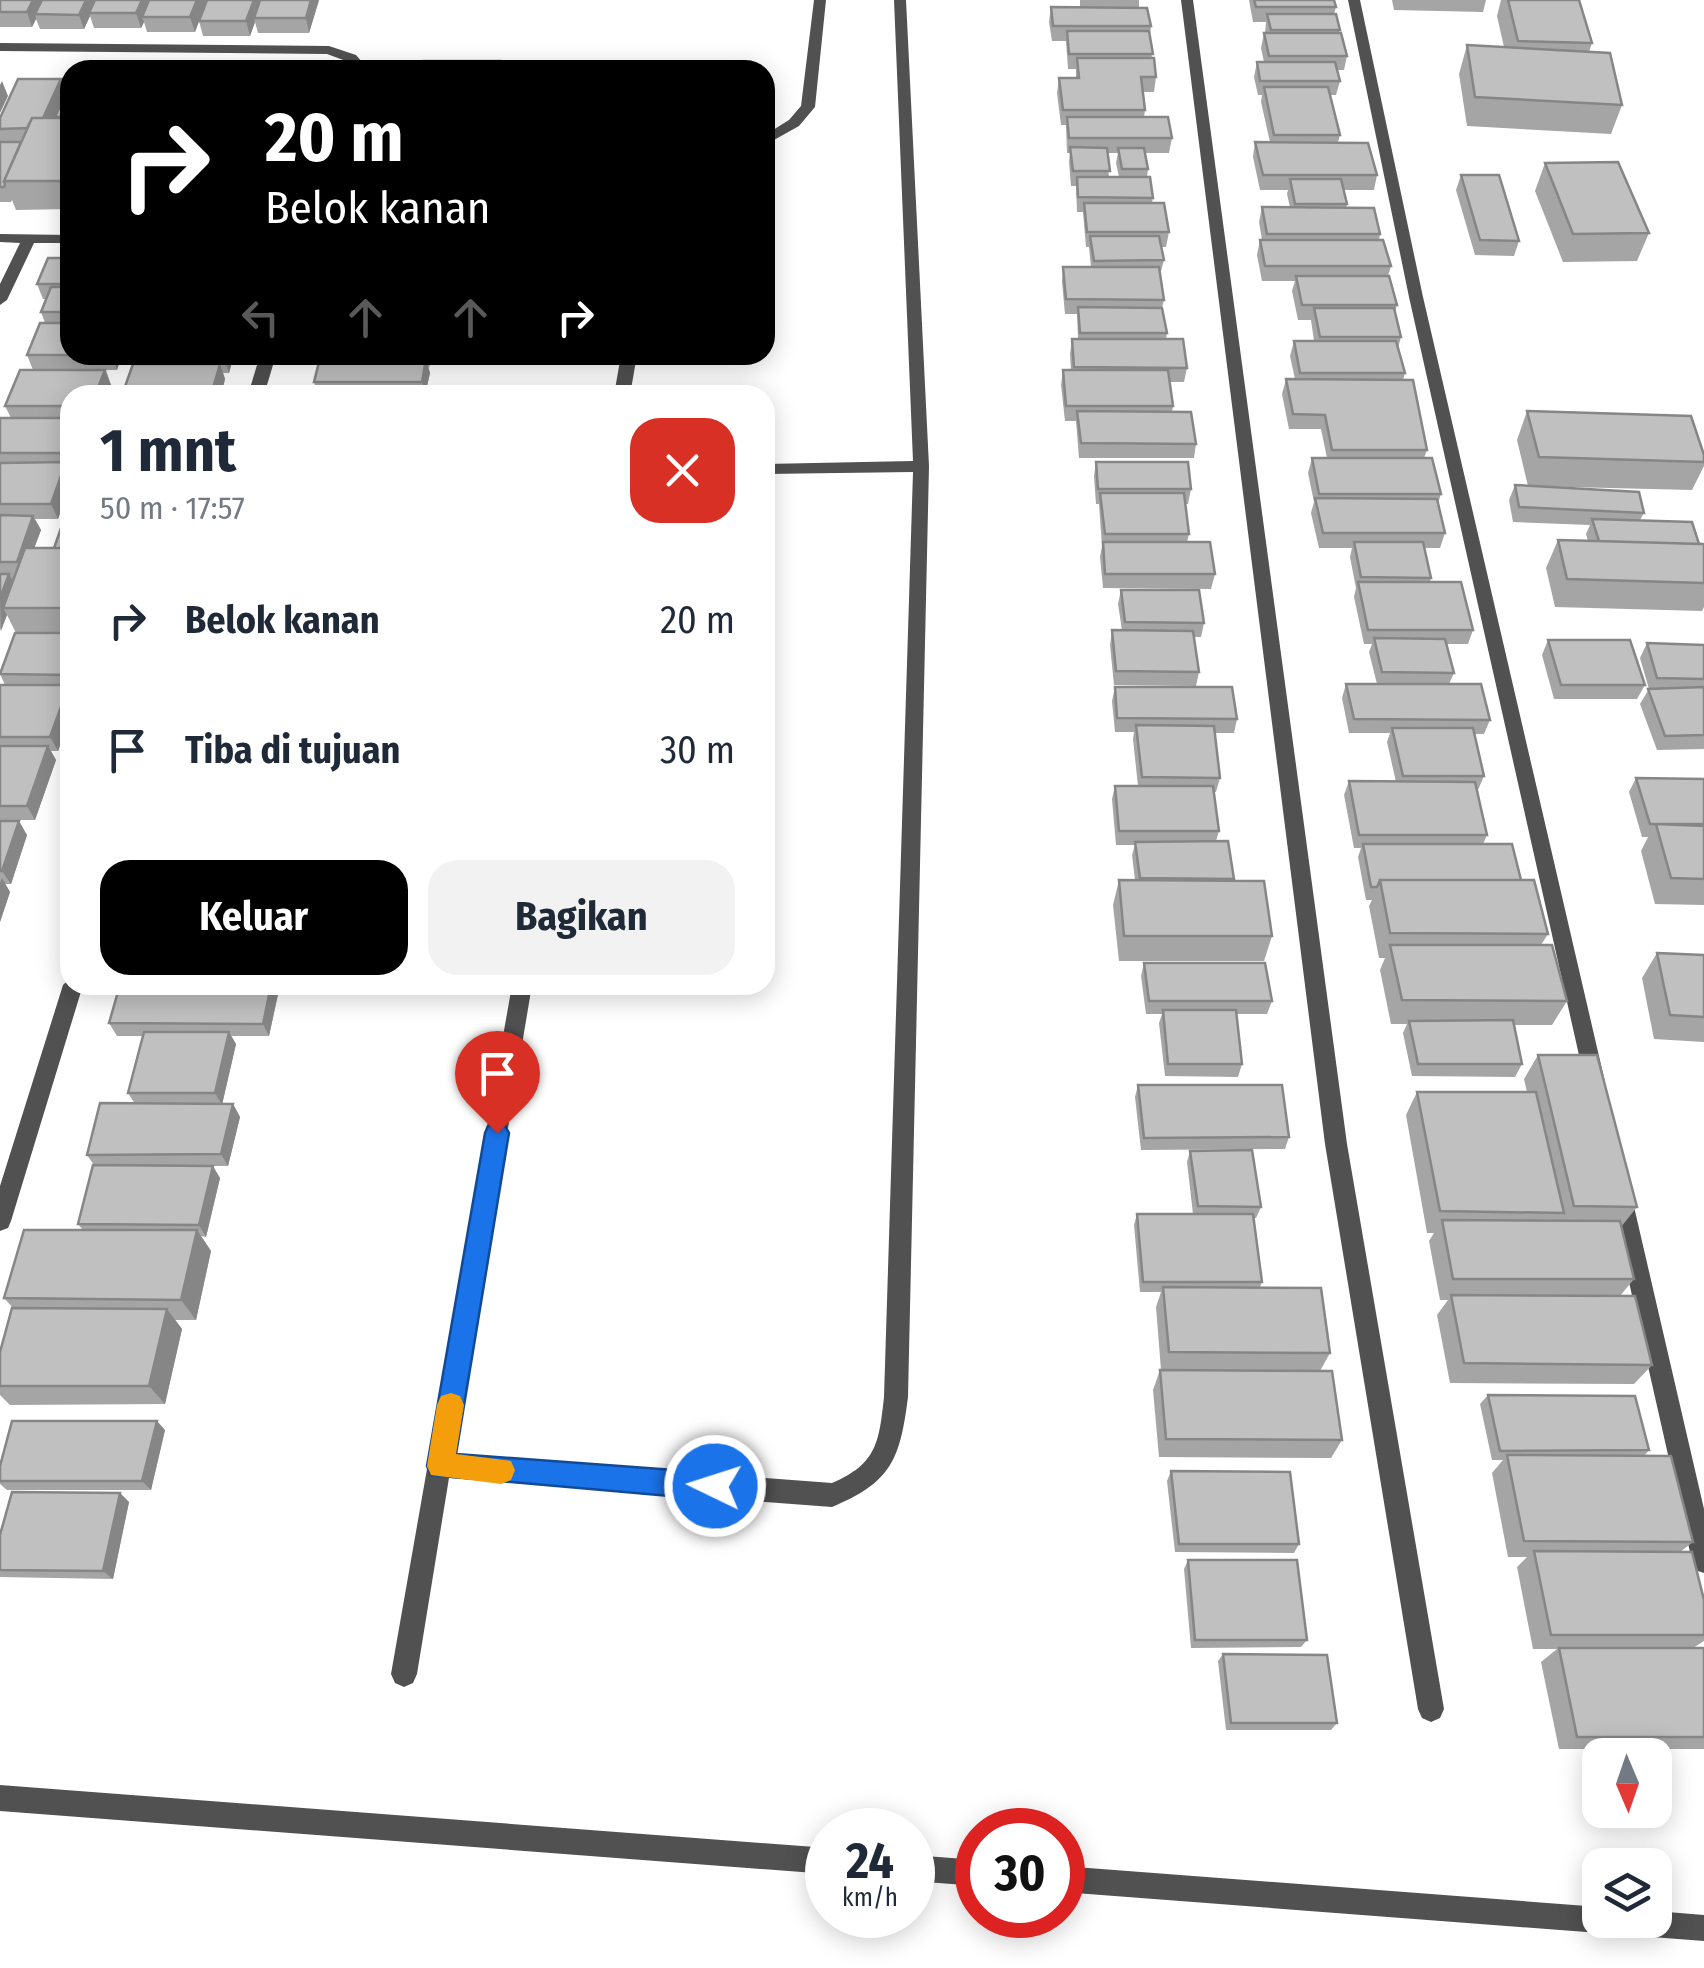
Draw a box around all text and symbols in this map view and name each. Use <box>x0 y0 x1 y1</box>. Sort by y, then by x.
text: 20 m <box>265 96 404 180</box>
icon: right <box>100 100 230 230</box>
text: Belok kanan <box>265 181 491 235</box>
icon: left <box>233 290 288 345</box>
icon: ahead <box>338 290 393 345</box>
icon: ahead <box>443 290 498 345</box>
icon: right <box>548 290 603 345</box>
text: 1 mnt <box>100 415 236 487</box>
button: close <box>630 418 735 523</box>
text: 50 m · 17:57 <box>100 489 245 527</box>
icon: right <box>100 593 155 648</box>
text: Belok kanan <box>185 597 380 643</box>
text: 20 m <box>660 597 735 643</box>
icon: arrive <box>100 723 155 778</box>
text: Tiba di tujuan <box>185 727 401 773</box>
text: 30 m <box>660 727 735 773</box>
button: Keluar <box>100 860 408 975</box>
button: Bagikan <box>428 860 735 975</box>
pin <box>455 1031 540 1134</box>
icon: arrive <box>470 1046 525 1101</box>
position arrow <box>663 1434 767 1538</box>
north arrow <box>1582 1738 1672 1828</box>
map controls <box>1582 1738 1672 1938</box>
speed limit sign: 30 <box>955 1808 1085 1938</box>
text: 24 <box>846 1831 894 1891</box>
button: layers <box>1582 1848 1672 1938</box>
text: km/h <box>842 1883 898 1913</box>

